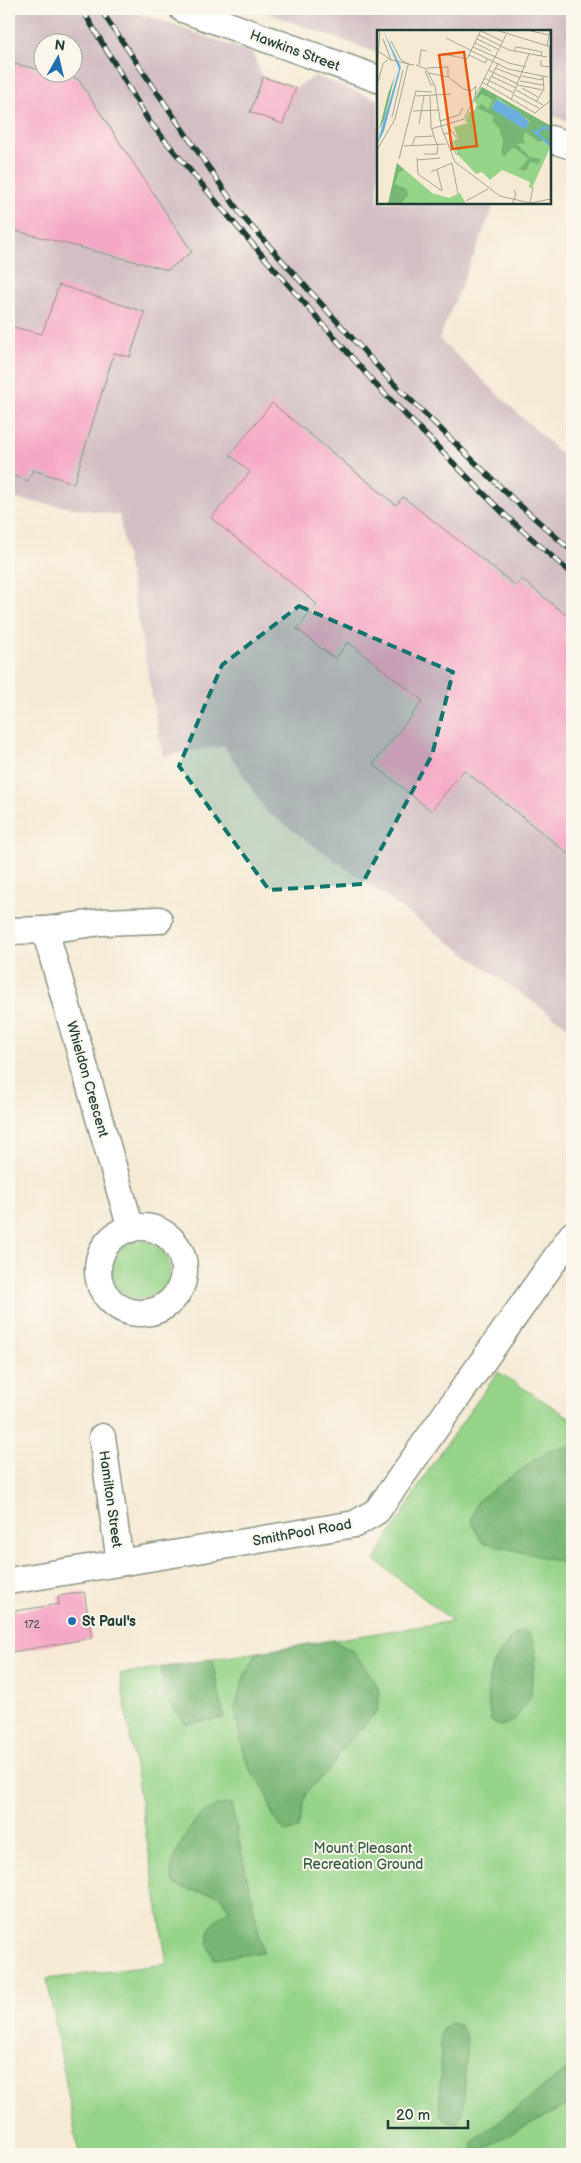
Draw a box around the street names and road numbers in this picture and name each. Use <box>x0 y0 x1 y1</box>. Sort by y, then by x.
street label: Hawkins Street <box>248 26 343 75</box>
street label: Whieldon Crescent <box>63 1019 112 1140</box>
street label: Hamilton Street <box>95 1449 126 1549</box>
street label: SmithPool Road <box>251 1515 353 1550</box>

